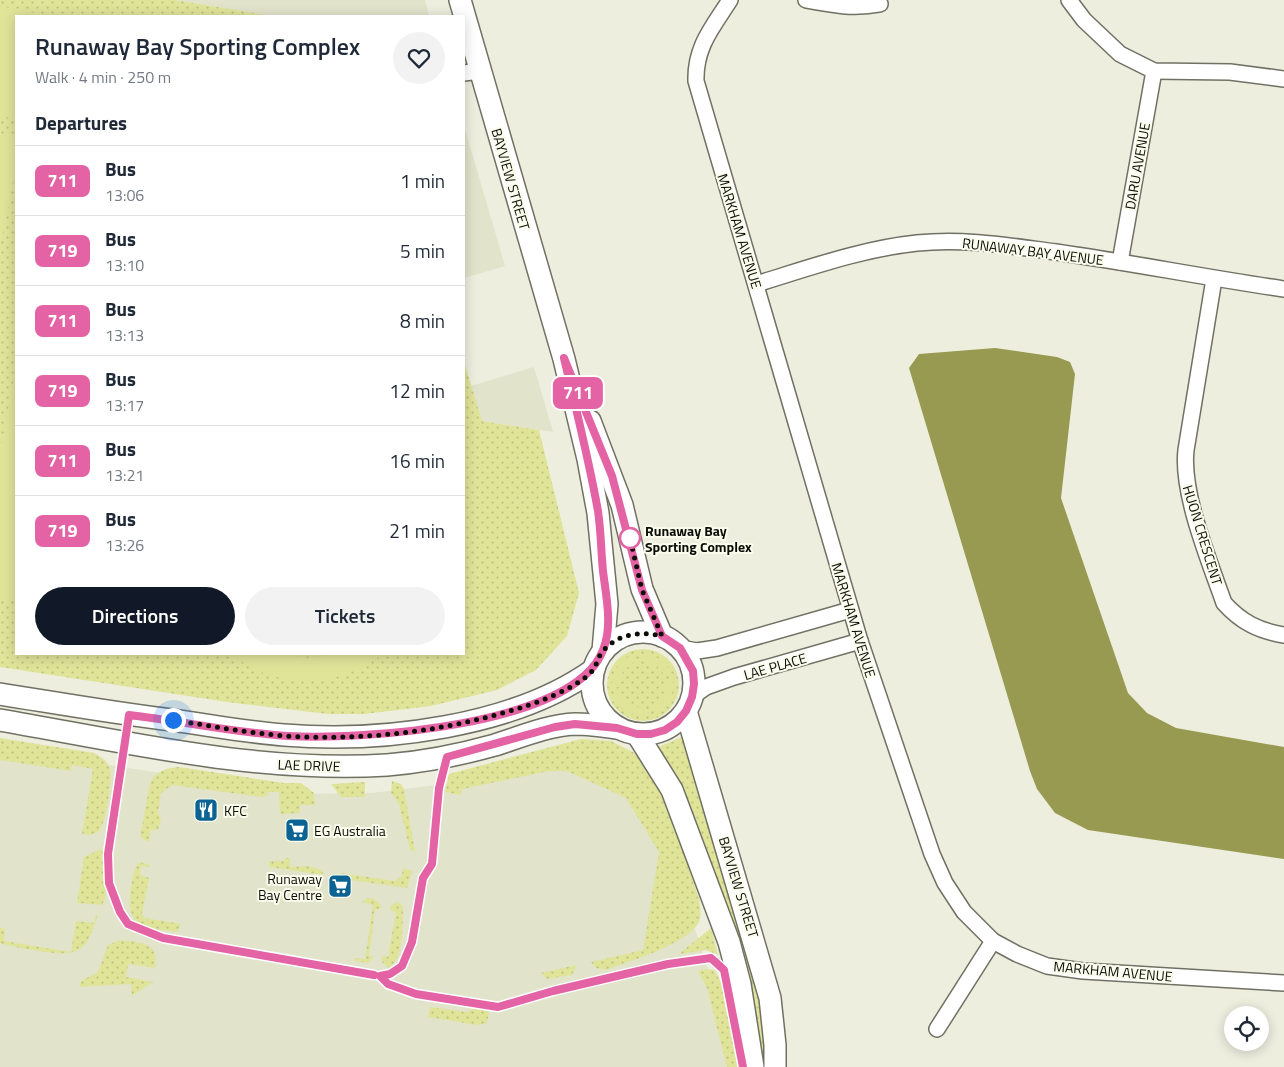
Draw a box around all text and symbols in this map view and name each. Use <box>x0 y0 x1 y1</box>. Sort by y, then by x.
text: Runaway Bay Sporting Complex <box>35 28 360 64</box>
button: heart <box>393 32 445 84</box>
text: Walk · 4 min · 250 m <box>35 65 171 89</box>
text: Departures <box>35 108 127 137</box>
street label: DARU AVENUE <box>1119 121 1155 211</box>
street label: BAYVIEW STREET <box>486 126 536 233</box>
text: Bus <box>105 154 136 183</box>
text: 1 min <box>400 166 445 195</box>
text: 711 <box>47 167 78 194</box>
street label: MARKHAM AVENUE <box>713 171 768 291</box>
text: 13:06 <box>105 183 144 207</box>
text: Bus <box>105 224 136 253</box>
street label: RUNAWAY BAY AVENUE <box>961 232 1105 270</box>
text: 5 min <box>400 236 445 265</box>
text: 719 <box>47 237 78 264</box>
text: 13:10 <box>105 253 144 277</box>
text: Bus <box>105 294 136 323</box>
text: 8 min <box>400 306 445 335</box>
text: 711 <box>47 307 78 334</box>
text: 13:13 <box>105 323 144 347</box>
text: Bus <box>105 364 136 393</box>
text: 12 min <box>389 376 445 405</box>
text: 719 <box>47 377 78 404</box>
line badge: 711 <box>549 377 607 409</box>
text: 711 <box>563 379 593 406</box>
text: 13:17 <box>105 393 144 417</box>
text: Bus <box>105 434 136 463</box>
text: 16 min <box>389 446 445 475</box>
text: 711 <box>47 447 78 474</box>
text: 13:21 <box>105 463 144 487</box>
street label: HUON CRESCENT <box>1178 482 1228 588</box>
text: Bus <box>105 504 136 533</box>
text: 21 min <box>389 516 445 545</box>
text: 719 <box>47 517 78 544</box>
place label: Runaway Bay Sporting Complex <box>645 520 752 557</box>
marker: Runaway Bay Sporting Complex <box>619 527 641 549</box>
text: 13:26 <box>105 533 144 557</box>
street label: MARKHAM AVENUE <box>827 560 882 680</box>
button: Directions <box>35 587 235 645</box>
button: Tickets <box>245 587 445 645</box>
street label: LAE PLACE <box>741 647 809 685</box>
your location <box>161 708 186 733</box>
street label: LAE DRIVE <box>277 753 341 777</box>
restaurant icon: KFC <box>193 797 219 823</box>
place label: KFC <box>224 800 247 821</box>
supermarket icon: EG Australia <box>284 817 310 843</box>
place label: EG Australia <box>314 820 386 841</box>
street label: BAYVIEW STREET <box>714 834 765 941</box>
place label: Runaway Bay Centre <box>258 868 322 905</box>
supermarket icon: Runaway Bay Centre <box>327 873 353 899</box>
street label: MARKHAM AVENUE <box>1053 955 1174 987</box>
map controls <box>1224 1006 1269 1051</box>
button: locate <box>1224 1006 1269 1051</box>

